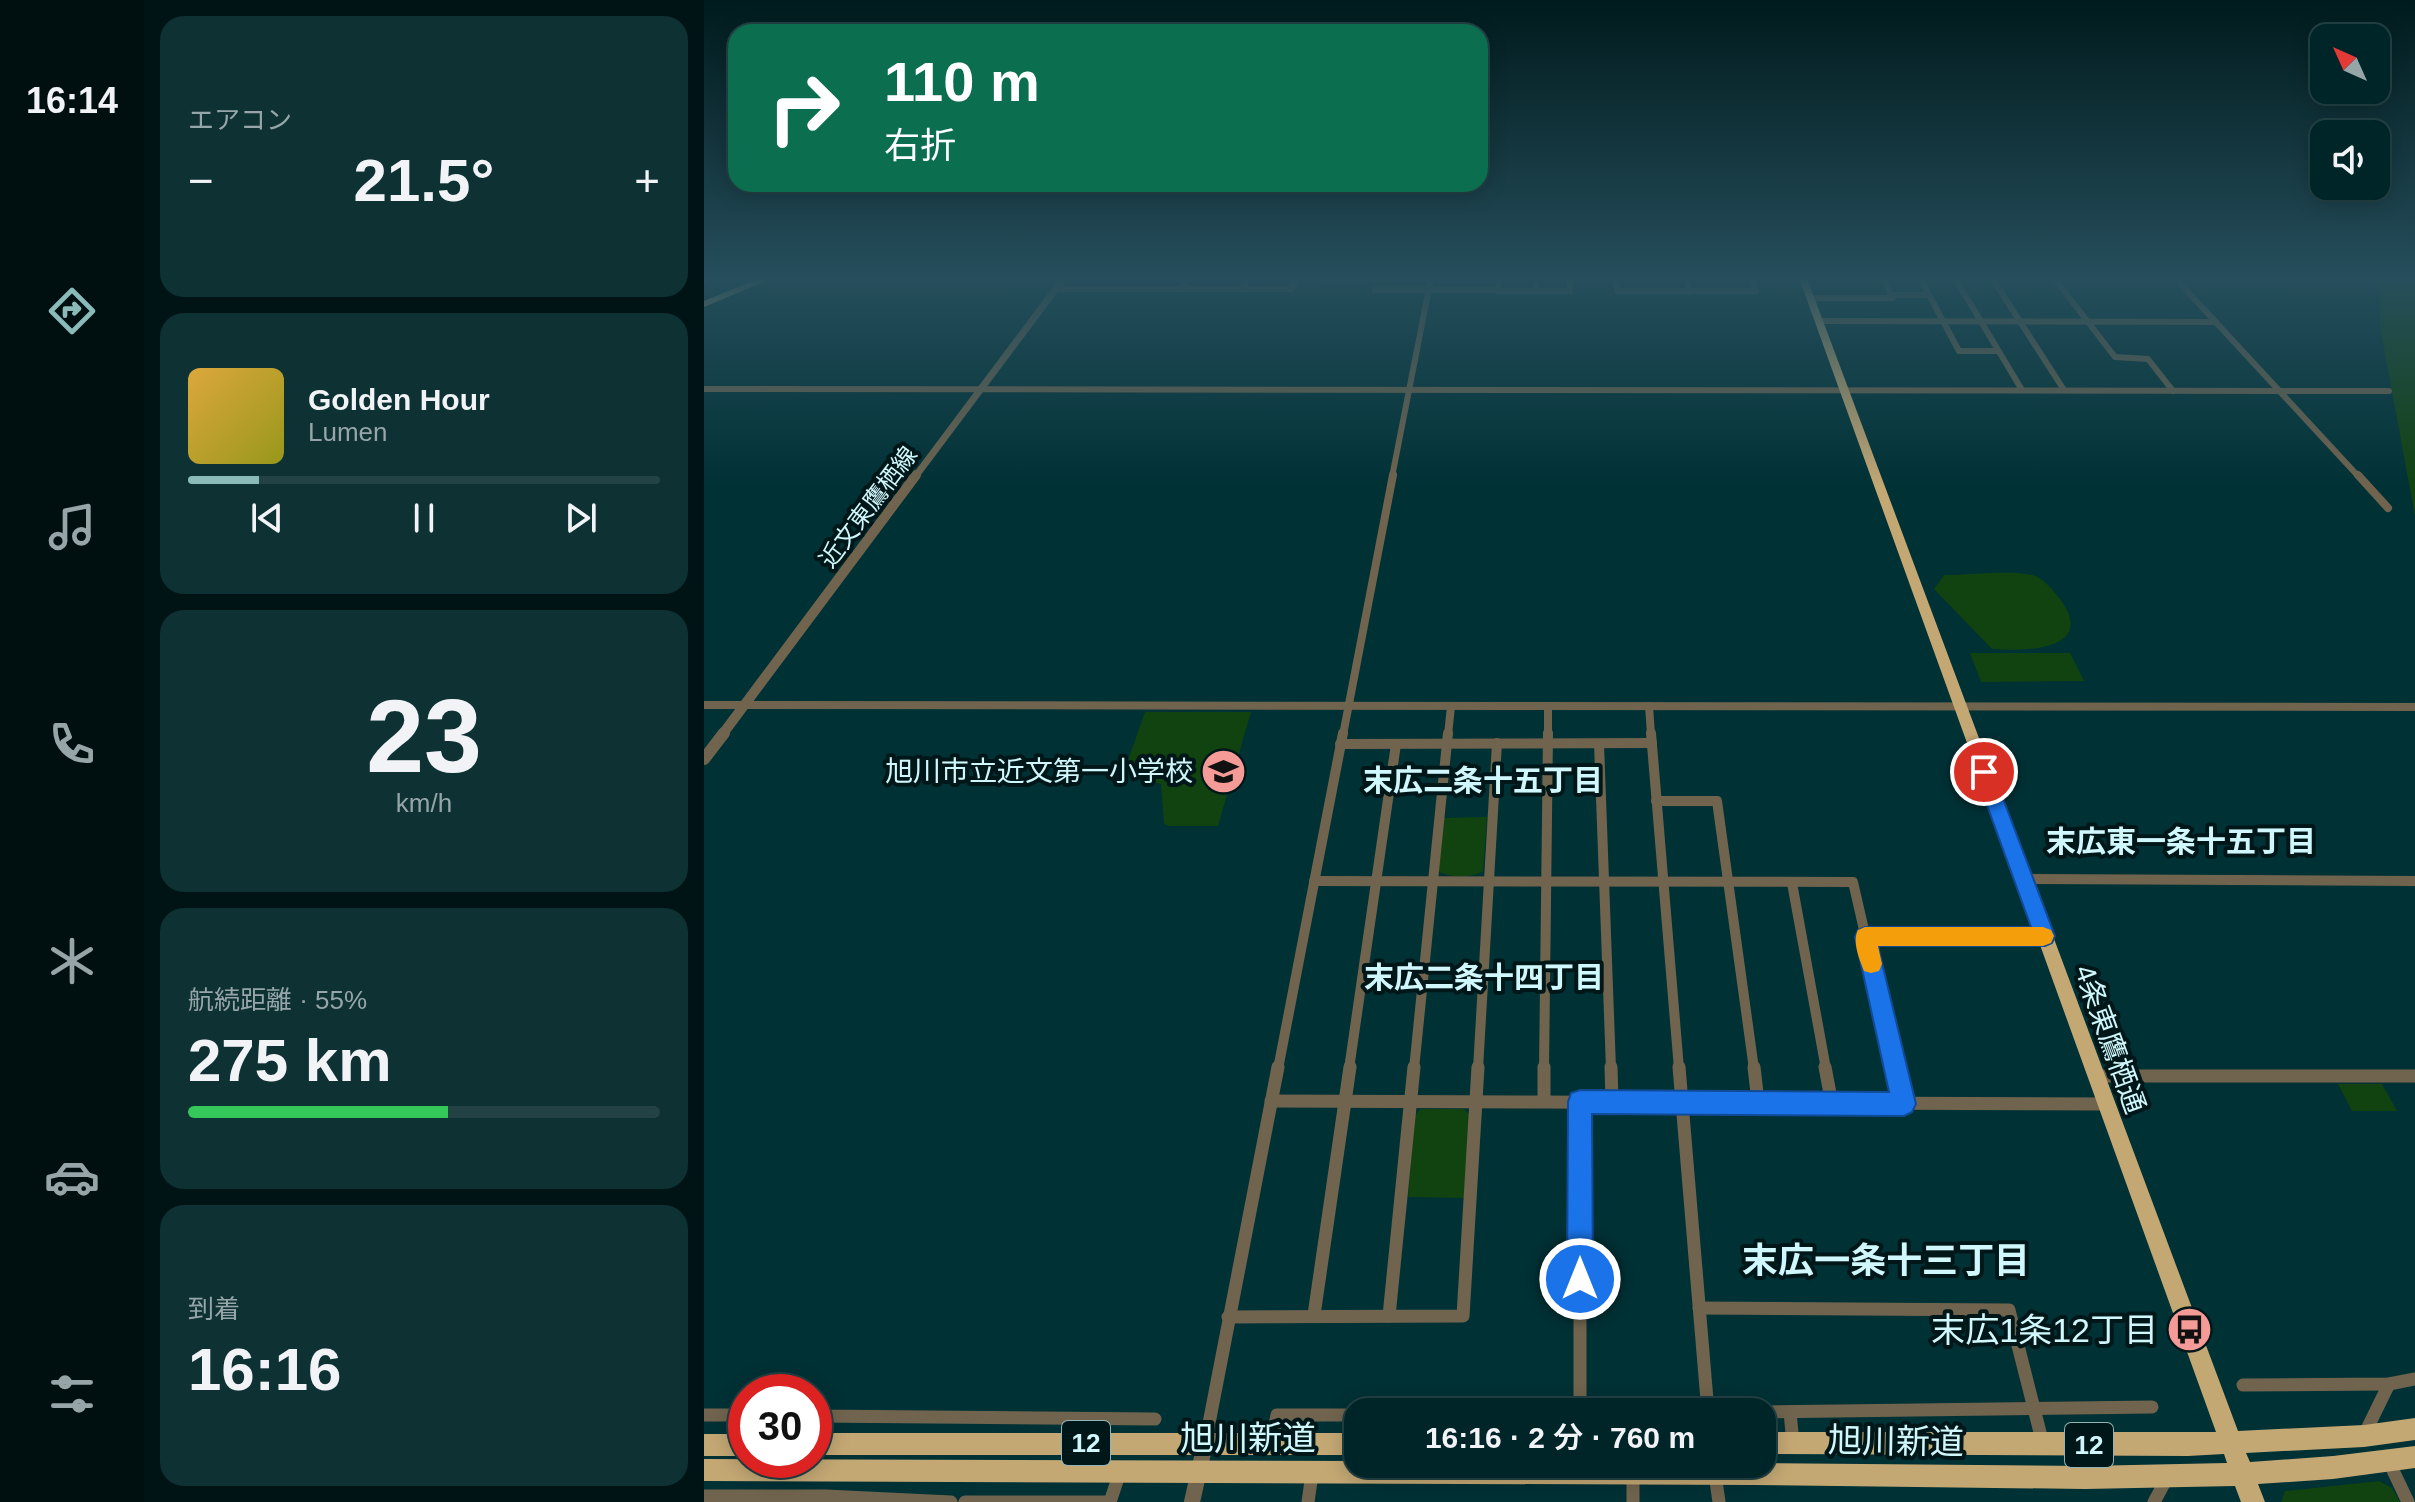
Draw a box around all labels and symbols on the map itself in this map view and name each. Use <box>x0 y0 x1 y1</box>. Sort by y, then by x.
north arrow <box>2310 24 2390 104</box>
street label: 近文東鷹栖線 <box>814 441 922 573</box>
pin <box>1950 738 2018 806</box>
school or university icon: 旭川市立近文第一小学校 <box>1200 747 1248 795</box>
place label: 旭川市立近文第一小学校 <box>885 756 1193 787</box>
district label: 末広二条十五丁目 <box>1363 764 1603 797</box>
district label: 末広東一条十五丁目 <box>2046 825 2316 858</box>
district label: 末広二条十四丁目 <box>1364 961 1604 994</box>
street label: 4条東鷹栖通 <box>2069 961 2151 1117</box>
position arrow <box>1538 1237 1622 1321</box>
district label: 末広一条十三丁目 <box>1742 1240 2030 1281</box>
bus stop icon: 末広1条12丁目 <box>2165 1306 2213 1354</box>
place label: 末広1条12丁目 <box>1931 1311 2158 1349</box>
speed limit sign: 30 <box>728 1374 832 1478</box>
street label: 旭川新道 <box>1180 1419 1316 1457</box>
road number: 12 <box>1062 1421 1110 1465</box>
street label: 旭川新道 <box>1828 1421 1964 1461</box>
road number: 12 <box>2065 1423 2113 1467</box>

